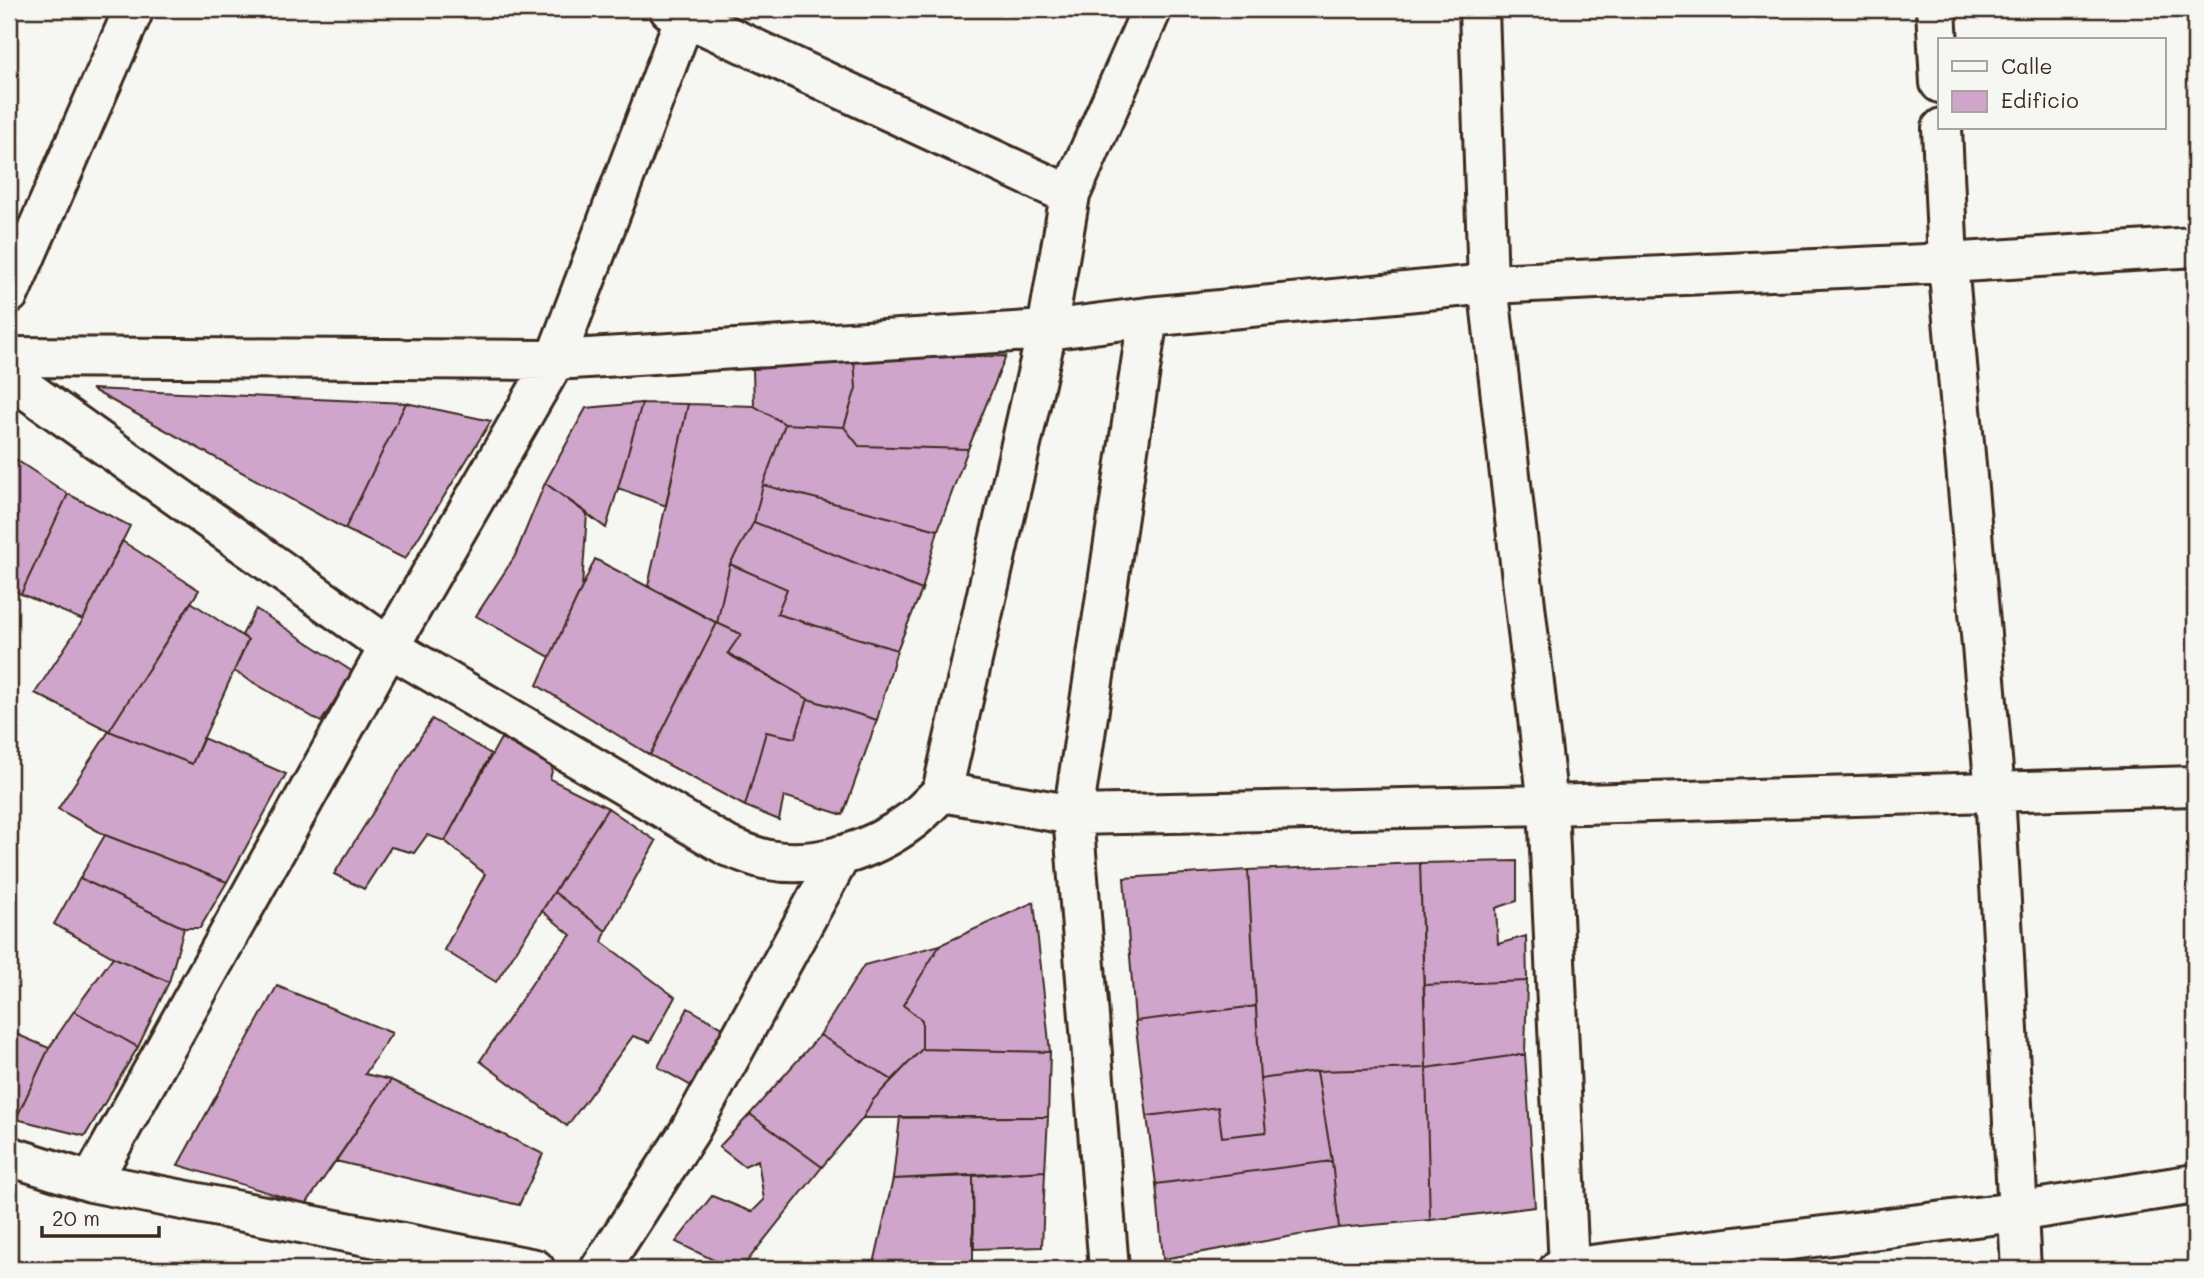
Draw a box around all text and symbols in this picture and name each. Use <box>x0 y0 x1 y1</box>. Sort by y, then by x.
legend <box>1938 38 2166 130</box>
text: Calle <box>2001 52 2053 79</box>
text: Edificio <box>2001 86 2079 113</box>
scale bar <box>42 1194 159 1238</box>
text: 20 m <box>52 1204 100 1231</box>

